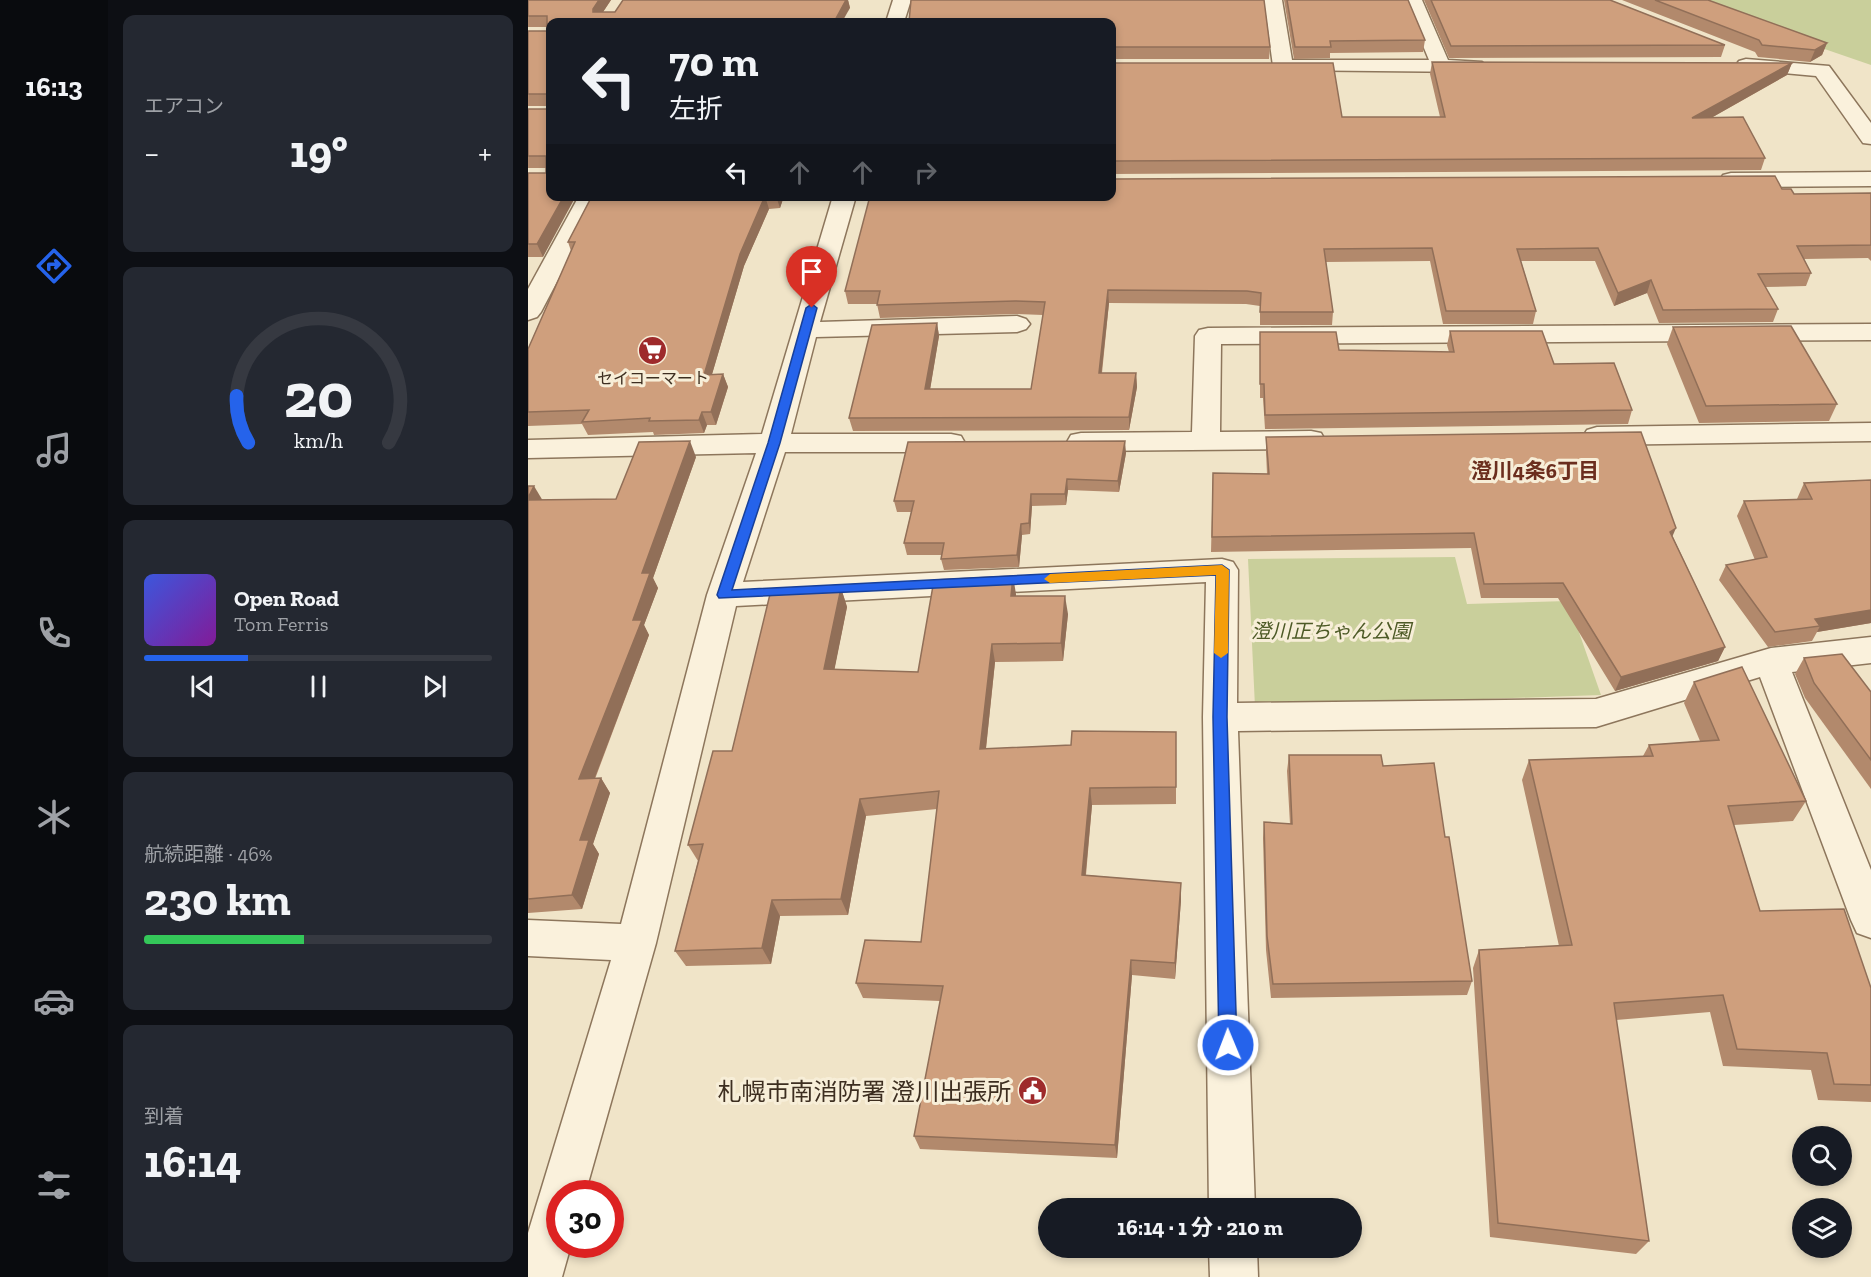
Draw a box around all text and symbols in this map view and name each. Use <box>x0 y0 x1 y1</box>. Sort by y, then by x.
text: 70 m <box>669 36 759 87</box>
icon: left <box>570 42 648 120</box>
text: 16:13 <box>25 71 83 103</box>
text: 左折 <box>669 93 723 125</box>
text: エアコン <box>144 94 224 118</box>
text: 19° <box>290 125 348 179</box>
text: − <box>144 133 159 172</box>
text: + <box>478 133 492 172</box>
icon: left <box>720 156 753 189</box>
icon: ahead <box>783 156 816 189</box>
icon: ahead <box>846 156 879 189</box>
icon: right <box>909 156 942 189</box>
icon: directions <box>33 245 75 287</box>
pin <box>786 246 837 308</box>
icon: arrive <box>795 255 828 288</box>
supermarket icon: セイコーマート <box>637 334 669 366</box>
text: 20 <box>283 358 353 433</box>
place label: セイコーマート <box>597 369 709 388</box>
icon: music <box>33 429 75 471</box>
text: km/h <box>294 429 342 454</box>
district label: 澄川4条6丁目 <box>1471 458 1599 483</box>
text: Open Road <box>234 585 339 612</box>
icon: phone <box>33 612 75 654</box>
text: Tom Ferris <box>234 612 329 636</box>
park label: 澄川正ちゃん公園 <box>1251 619 1414 643</box>
icon: previous <box>186 670 219 703</box>
icon: pause <box>302 670 335 703</box>
icon: next <box>418 670 451 703</box>
icon: climate <box>33 796 75 838</box>
text: 航続距離 · 46% <box>144 842 273 866</box>
text: 230 km <box>144 873 291 927</box>
icon: car <box>33 980 75 1022</box>
position arrow <box>1196 1013 1260 1077</box>
public building icon: 札幌市南消防署 澄川出張所 <box>1016 1075 1048 1107</box>
place label: 札幌市南消防署 澄川出張所 <box>718 1077 1011 1106</box>
text: 到着 <box>144 1104 184 1128</box>
map controls <box>1792 1126 1852 1258</box>
button: search <box>1792 1126 1852 1186</box>
text: 16:14 <box>144 1135 241 1189</box>
icon: filters <box>33 1164 75 1206</box>
speed limit sign: 30 <box>546 1180 624 1258</box>
button: layers <box>1792 1198 1852 1258</box>
text: 16:14 · 1 分 · 210 m <box>1117 1214 1283 1241</box>

